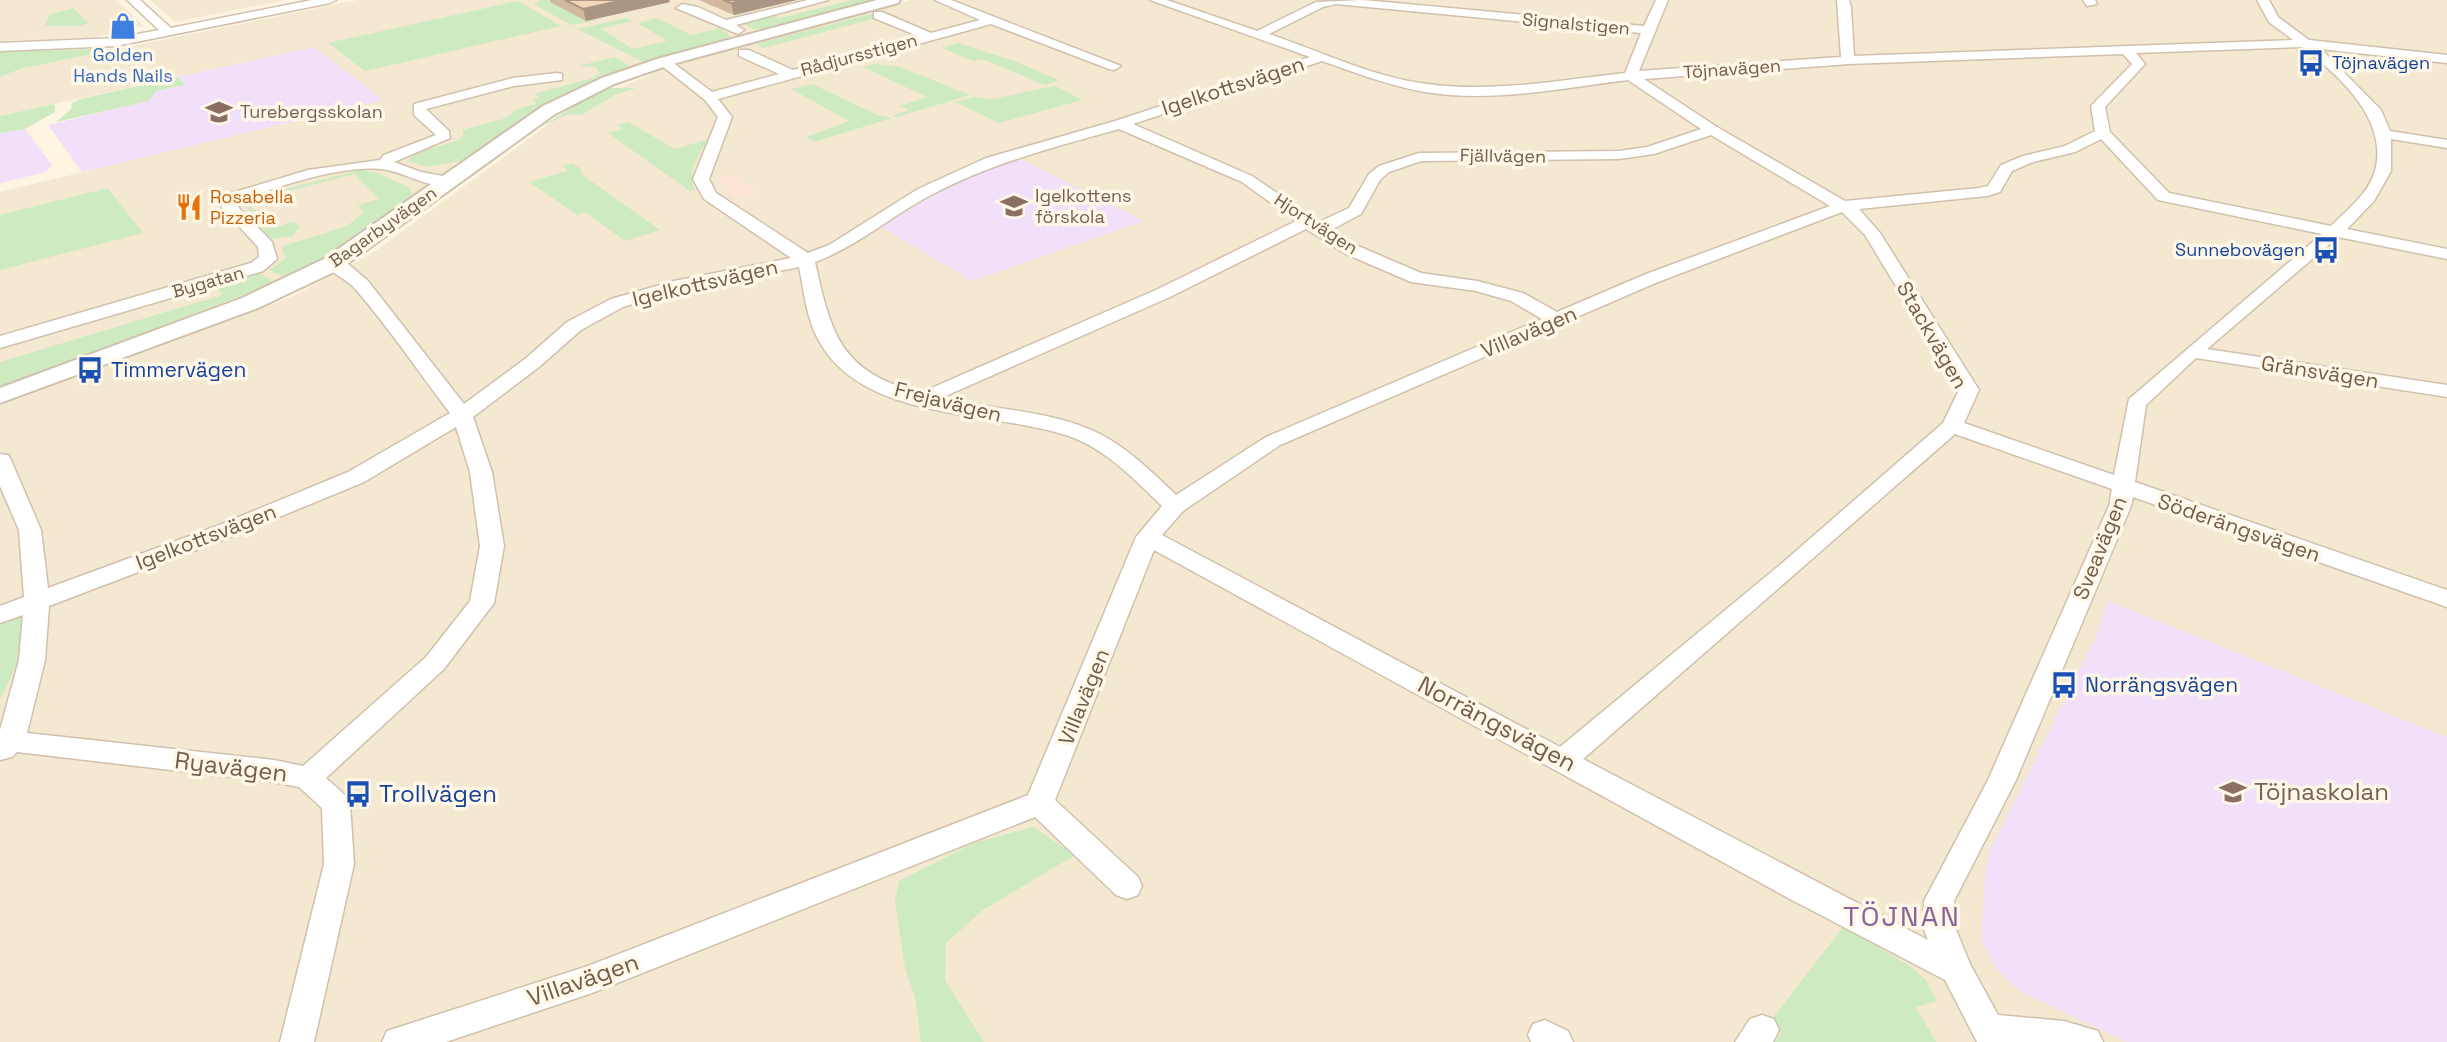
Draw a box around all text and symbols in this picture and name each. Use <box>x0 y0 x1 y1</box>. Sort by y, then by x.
street label: Signalstigen <box>1521 7 1631 40</box>
shop icon: Golden Hands Nails <box>108 11 138 41</box>
street label: Rådjursstigen <box>798 28 920 81</box>
place label: Golden Hands Nails <box>73 43 173 87</box>
bus stop icon: Töjnavägen <box>2296 48 2326 78</box>
street label: Igelkottsvägen <box>1158 50 1308 121</box>
place label: Töjnavägen <box>2332 51 2430 74</box>
street label: Töjnavägen <box>1682 54 1782 83</box>
school or university icon: Turebergsskolan <box>204 97 234 127</box>
place label: Turebergsskolan <box>240 100 383 123</box>
street label: Fjällvägen <box>1460 143 1546 168</box>
street label: Bagarbyvägen <box>324 181 441 272</box>
place label: Igelkottens förskola <box>1035 184 1132 228</box>
place label: Rosabella Pizzeria <box>210 185 294 229</box>
street label: Hjortvägen <box>1270 188 1362 259</box>
school or university icon: Igelkottens förskola <box>999 191 1029 221</box>
restaurant icon: Rosabella Pizzeria <box>174 192 204 222</box>
bus stop icon: Sunnebovägen <box>2311 235 2341 265</box>
place label: Sunnebovägen <box>2175 238 2305 261</box>
street label: Igelkottsvägen <box>629 253 780 312</box>
street label: Bygatan <box>169 260 247 303</box>
street label: Stackvägen <box>1891 276 1974 393</box>
street label: Villavägen <box>1477 299 1581 364</box>
street label: Gränsvägen <box>2259 349 2381 394</box>
bus stop icon: Timmervägen <box>75 355 105 385</box>
place label: Timmervägen <box>111 356 246 383</box>
street label: Frejavägen <box>892 375 1005 428</box>
street label: Söderängsvägen <box>2154 487 2324 568</box>
street label: Sveavägen <box>2067 492 2133 604</box>
street label: Igelkottsvägen <box>132 497 280 576</box>
street label: Villavägen <box>1052 645 1115 749</box>
street label: Norrängsvägen <box>1413 669 1582 778</box>
bus stop icon: Norrängsvägen <box>2049 670 2079 700</box>
place label: Norrängsvägen <box>2085 671 2238 698</box>
street label: Ryavägen <box>173 744 289 789</box>
place label: Töjnaskolan <box>2254 776 2389 807</box>
school or university icon: Töjnaskolan <box>2218 777 2248 807</box>
place label: Trollvägen <box>379 778 497 809</box>
bus stop icon: Trollvägen <box>343 779 373 809</box>
district label: TÖJNAN <box>1843 898 1961 934</box>
street label: Villavägen <box>523 946 643 1013</box>

